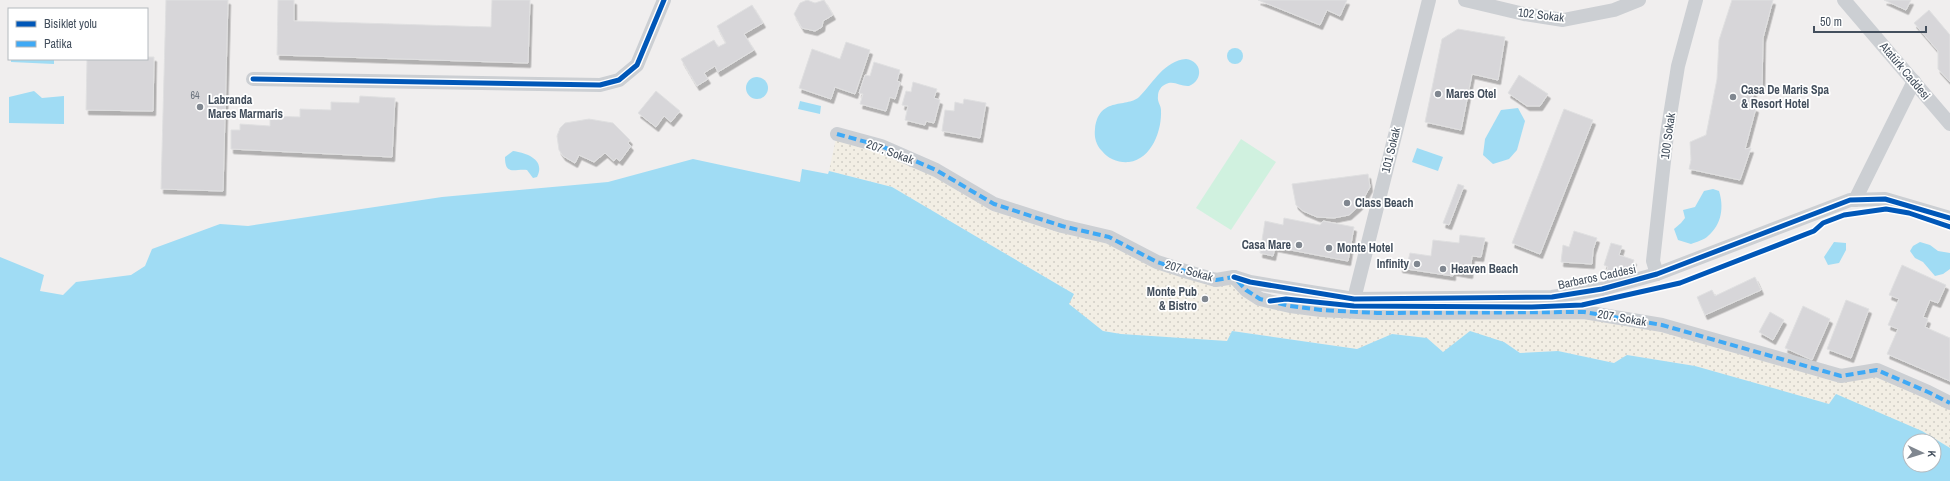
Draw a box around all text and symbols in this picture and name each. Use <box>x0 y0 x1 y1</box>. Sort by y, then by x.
street label: 102 Sokak <box>1517 4 1565 26</box>
legend <box>8 8 148 60</box>
scale bar <box>1814 8 1926 34</box>
text: 50 m <box>1820 14 1842 30</box>
text: Bisiklet yolu <box>44 16 97 32</box>
text: Patika <box>44 36 72 52</box>
street label: Atatürk Caddesi <box>1876 38 1934 103</box>
place label: Casa De Maris Spa & Resort Hotel <box>1741 82 1830 112</box>
place label: Mares Otel <box>1446 86 1497 102</box>
house number: 64 <box>190 89 200 102</box>
marker: Mares Otel <box>1433 89 1443 99</box>
place label: Labranda Mares Marmaris <box>208 92 283 122</box>
marker: Casa De Maris Spa & Resort Hotel <box>1728 92 1738 102</box>
marker: Labranda Mares Marmaris <box>195 102 205 112</box>
street label: 100 Sokak <box>1657 112 1679 160</box>
street label: 101 Sokak <box>1378 125 1404 175</box>
street label: 207. Sokak <box>864 136 916 168</box>
place label: Class Beach <box>1355 195 1414 211</box>
marker: Class Beach <box>1342 198 1352 208</box>
place label: Casa Mare <box>1242 237 1292 253</box>
marker: Casa Mare <box>1294 240 1304 250</box>
place label: Monte Hotel <box>1337 240 1394 256</box>
marker: Monte Hotel <box>1324 243 1334 253</box>
place label: Infinity <box>1377 256 1410 272</box>
street label: 207. Sokak <box>1163 257 1215 285</box>
marker: Infinity <box>1412 259 1422 269</box>
place label: Heaven Beach <box>1451 261 1518 277</box>
street label: Barbaros Caddesi <box>1557 261 1637 293</box>
marker: Heaven Beach <box>1438 264 1448 274</box>
place label: Monte Pub & Bistro <box>1147 284 1197 314</box>
marker: Monte Pub & Bistro <box>1200 294 1210 304</box>
street label: 207. Sokak <box>1596 306 1648 330</box>
north arrow <box>1902 433 1942 473</box>
text: K <box>1925 450 1939 458</box>

